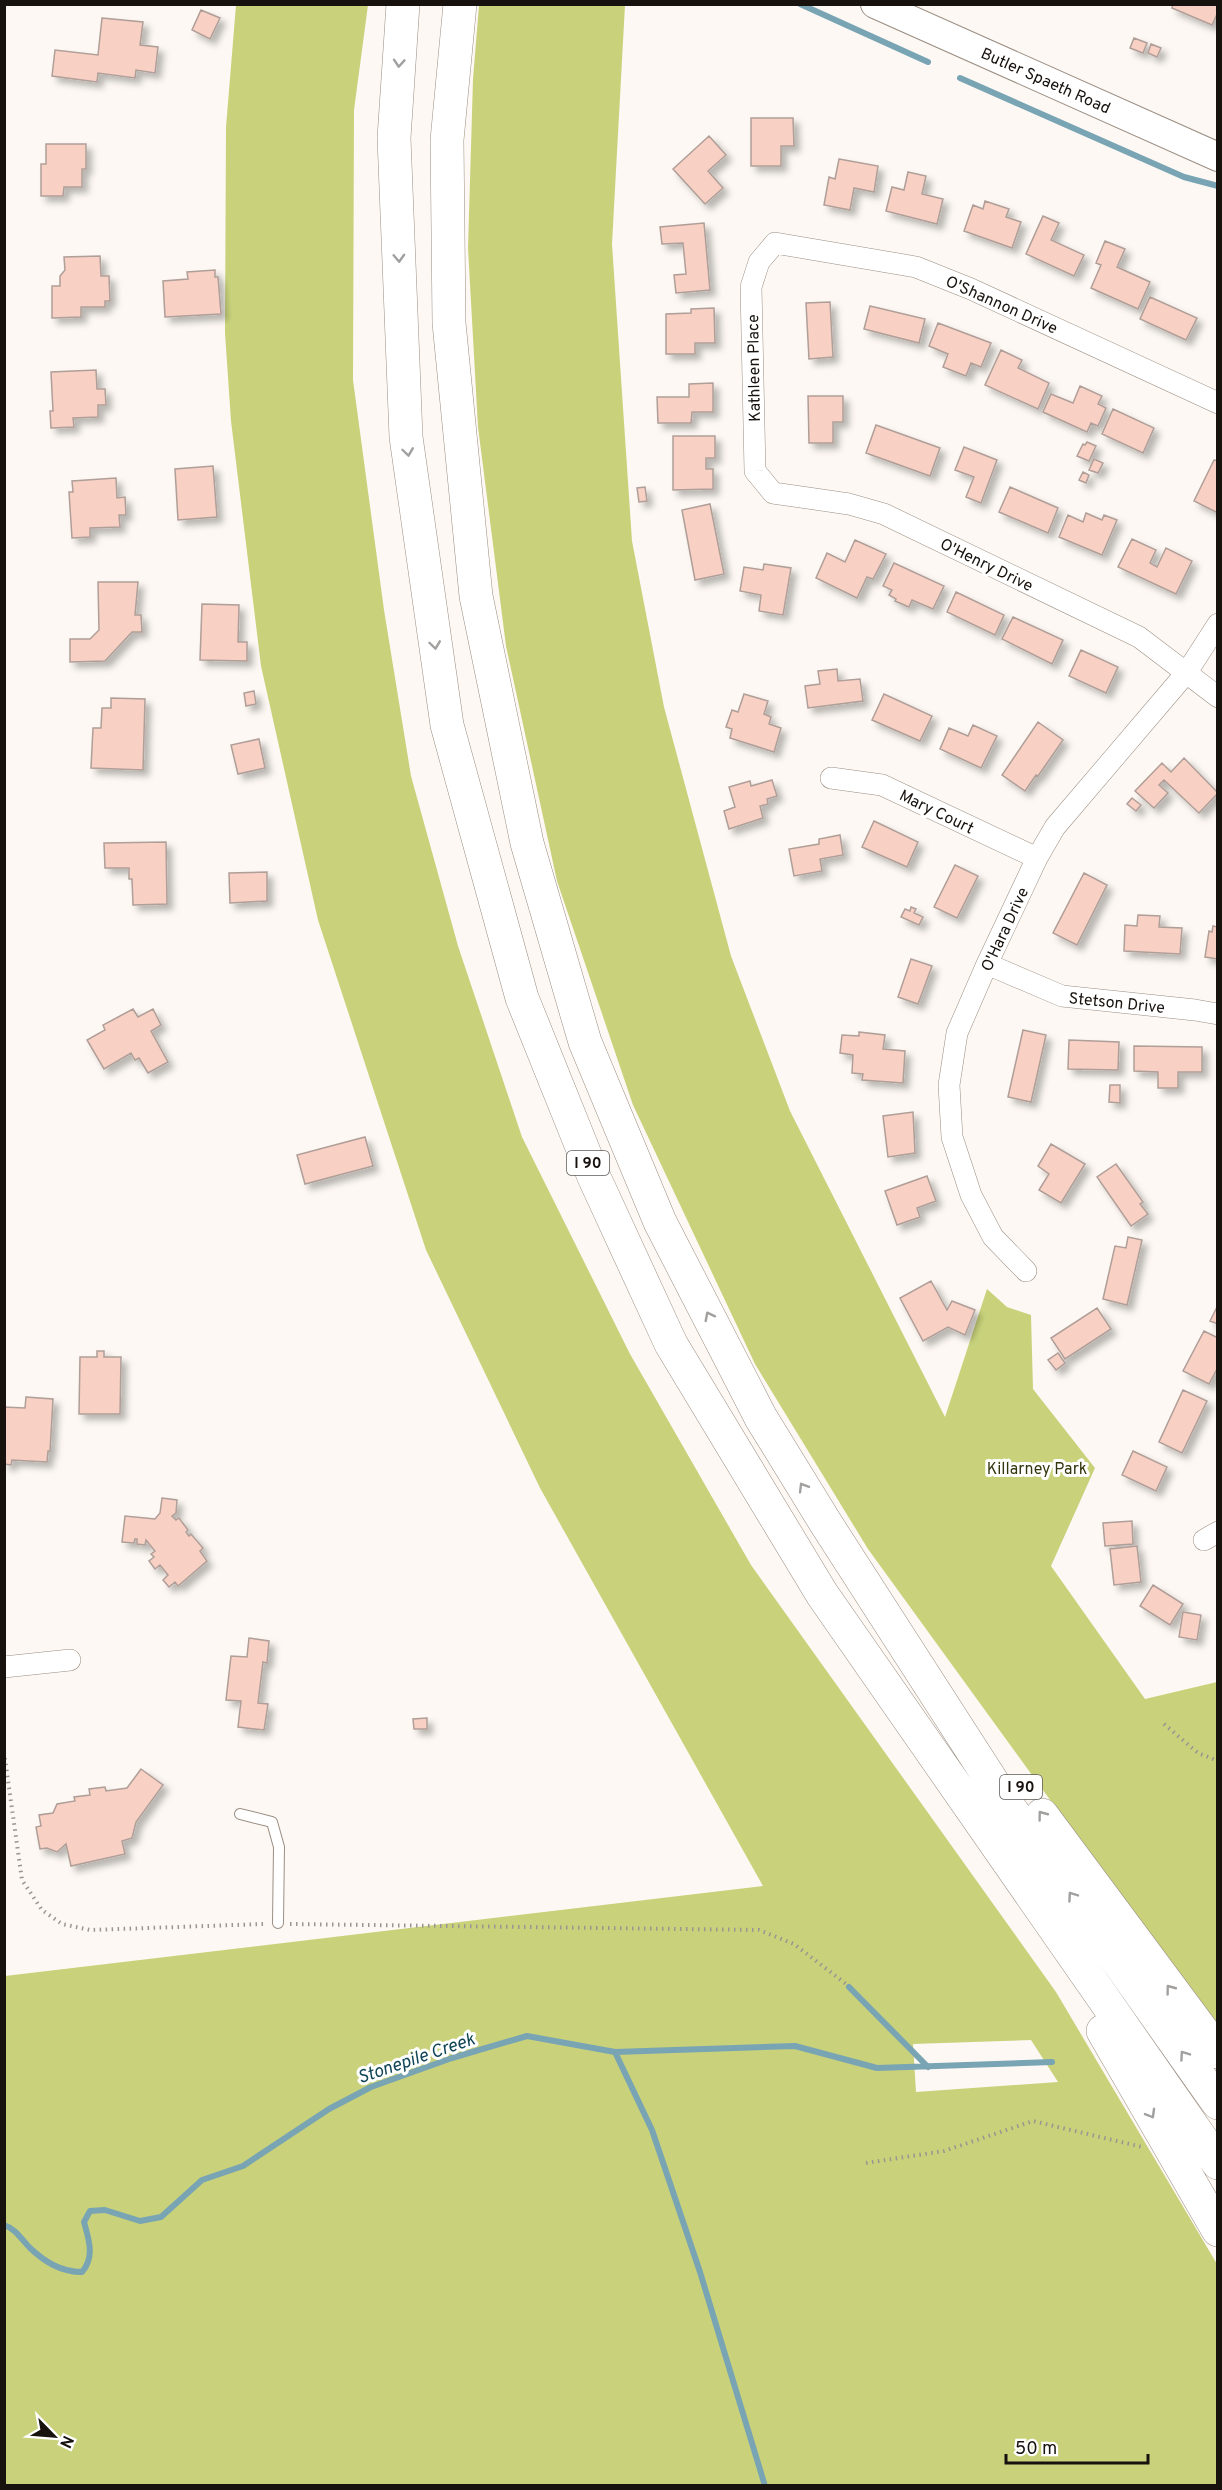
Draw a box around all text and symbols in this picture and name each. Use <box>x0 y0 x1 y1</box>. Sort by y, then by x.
street label: Butler Spaeth Road <box>977 44 1113 119</box>
one-way arrow <box>393 58 406 67</box>
one-way arrow <box>393 253 405 262</box>
street label: O'Shannon Drive <box>942 272 1060 339</box>
street label: Kathleen Place <box>744 314 766 422</box>
one-way arrow <box>402 448 414 457</box>
street label: O'Henry Drive <box>936 535 1036 597</box>
one-way arrow <box>429 641 441 650</box>
street label: Mary Court <box>896 786 977 839</box>
street label: O'Hara Drive <box>978 885 1034 975</box>
street label: Stetson Drive <box>1068 989 1166 1019</box>
road number: I 90 <box>567 1151 609 1175</box>
one-way arrow <box>705 1312 716 1323</box>
park label: Killarney Park <box>987 1460 1087 1480</box>
one-way arrow <box>799 1483 811 1493</box>
road number: I 90 <box>1000 1775 1042 1799</box>
one-way arrow <box>1038 1810 1049 1821</box>
one-way arrow <box>1068 1891 1079 1902</box>
one-way arrow <box>1166 1984 1177 1995</box>
water label: Stonepile Creek <box>355 2028 479 2090</box>
one-way arrow <box>1180 2051 1191 2062</box>
one-way arrow <box>1143 2108 1155 2118</box>
north arrow <box>24 2406 84 2466</box>
scale bar <box>1006 2427 1148 2465</box>
text: N <box>54 2432 77 2451</box>
text: 50 m <box>1015 2438 1057 2461</box>

